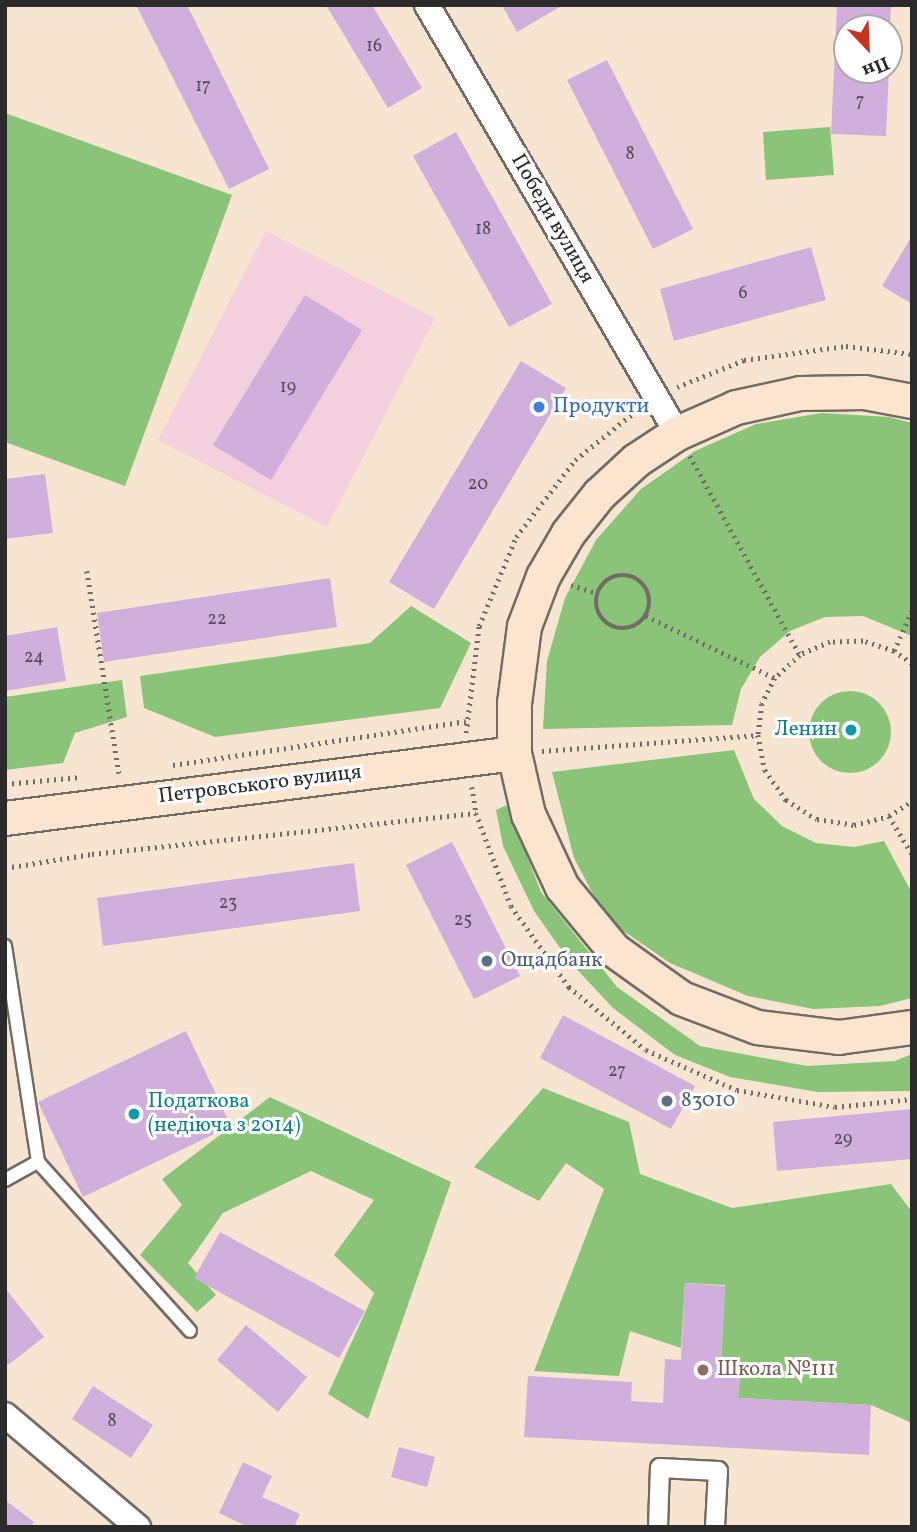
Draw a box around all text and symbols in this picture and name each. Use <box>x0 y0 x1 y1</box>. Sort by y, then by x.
north arrow <box>833 14 903 84</box>
house number: 16 <box>366 36 382 58</box>
text: Пн <box>858 49 893 84</box>
house number: 17 <box>195 76 211 98</box>
house number: 7 <box>856 91 864 113</box>
house number: 8 <box>625 144 635 166</box>
street label: Победи вулиця <box>505 150 599 288</box>
house number: 18 <box>475 219 491 241</box>
house number: 6 <box>738 283 748 305</box>
house number: 19 <box>280 377 296 399</box>
place label: Продукти <box>553 394 649 420</box>
marker: Продукти <box>531 399 547 415</box>
house number: 20 <box>468 474 488 496</box>
house number: 22 <box>207 609 227 631</box>
house number: 24 <box>24 647 44 669</box>
place label: Ленин <box>774 717 837 743</box>
marker: Ленин <box>843 722 859 738</box>
street label: Петровського вулиця <box>157 760 363 810</box>
house number: 23 <box>219 893 237 915</box>
house number: 25 <box>454 910 472 932</box>
place label: Ощадбанк <box>501 948 602 974</box>
marker: Ощадбанк <box>479 953 495 969</box>
house number: 27 <box>608 1061 626 1083</box>
place label: 83010 <box>681 1088 735 1114</box>
place label: Податкова (недіюча з 2014) <box>148 1089 301 1139</box>
marker: 83010 <box>659 1093 675 1109</box>
marker: Податкова (недіюча з 2014) <box>126 1106 142 1122</box>
house number: 29 <box>834 1129 852 1151</box>
place label: Школа №111 <box>717 1357 835 1383</box>
marker: Школа №111 <box>695 1362 711 1378</box>
house number: 8 <box>107 1411 117 1433</box>

